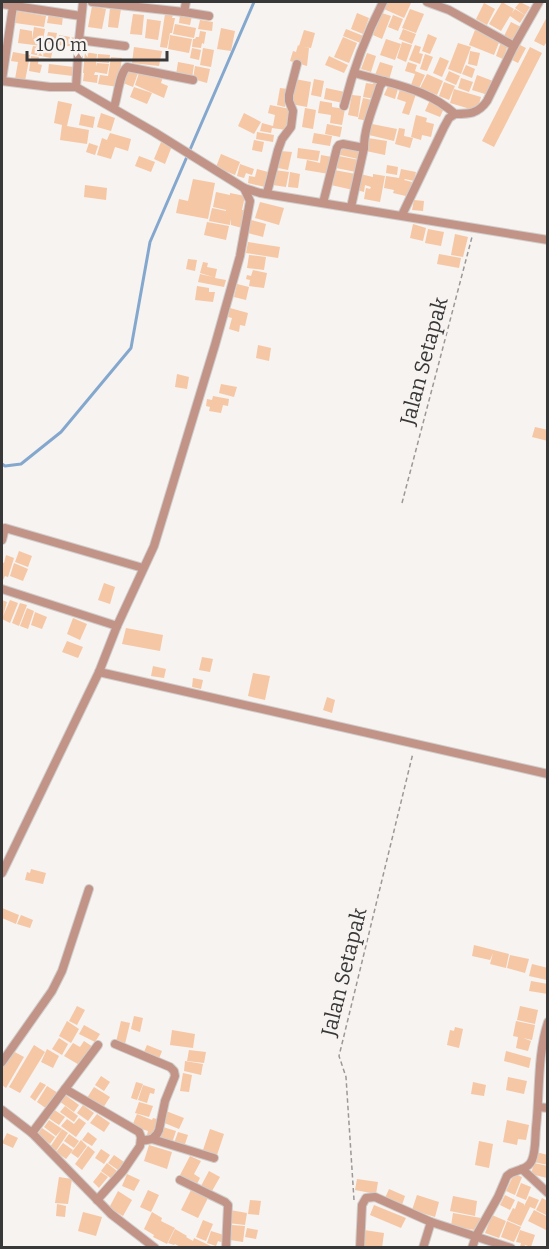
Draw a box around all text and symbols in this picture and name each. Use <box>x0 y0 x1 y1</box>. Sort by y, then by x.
scale bar <box>27 24 166 62</box>
text: 100 m <box>36 34 87 56</box>
street label: Jalan Setapak <box>394 294 454 429</box>
street label: Jalan Setapak <box>315 905 373 1040</box>

